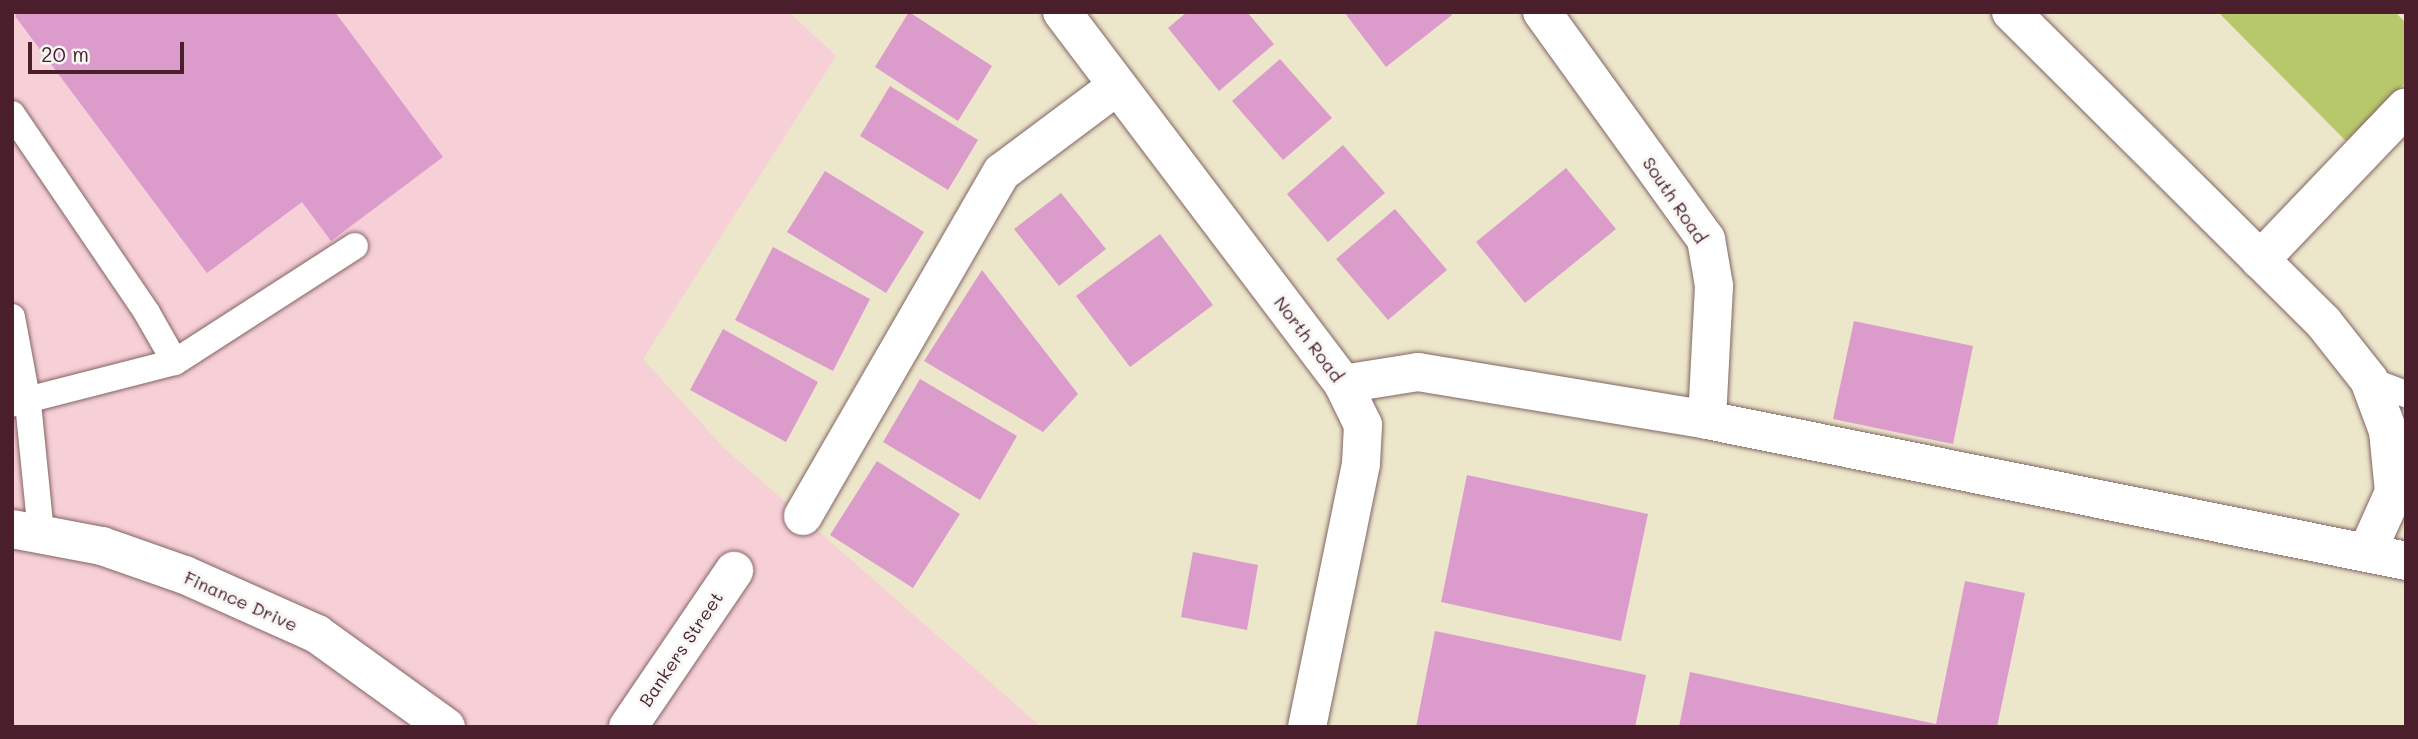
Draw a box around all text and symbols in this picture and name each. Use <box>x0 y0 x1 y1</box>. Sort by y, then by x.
scale bar <box>32 28 187 72</box>
text: 20 m <box>41 40 89 67</box>
street label: South Road <box>1638 153 1712 247</box>
street label: North Road <box>1270 292 1348 386</box>
street label: Finance Drive <box>181 566 301 636</box>
street label: Bankers Street <box>635 587 727 711</box>

